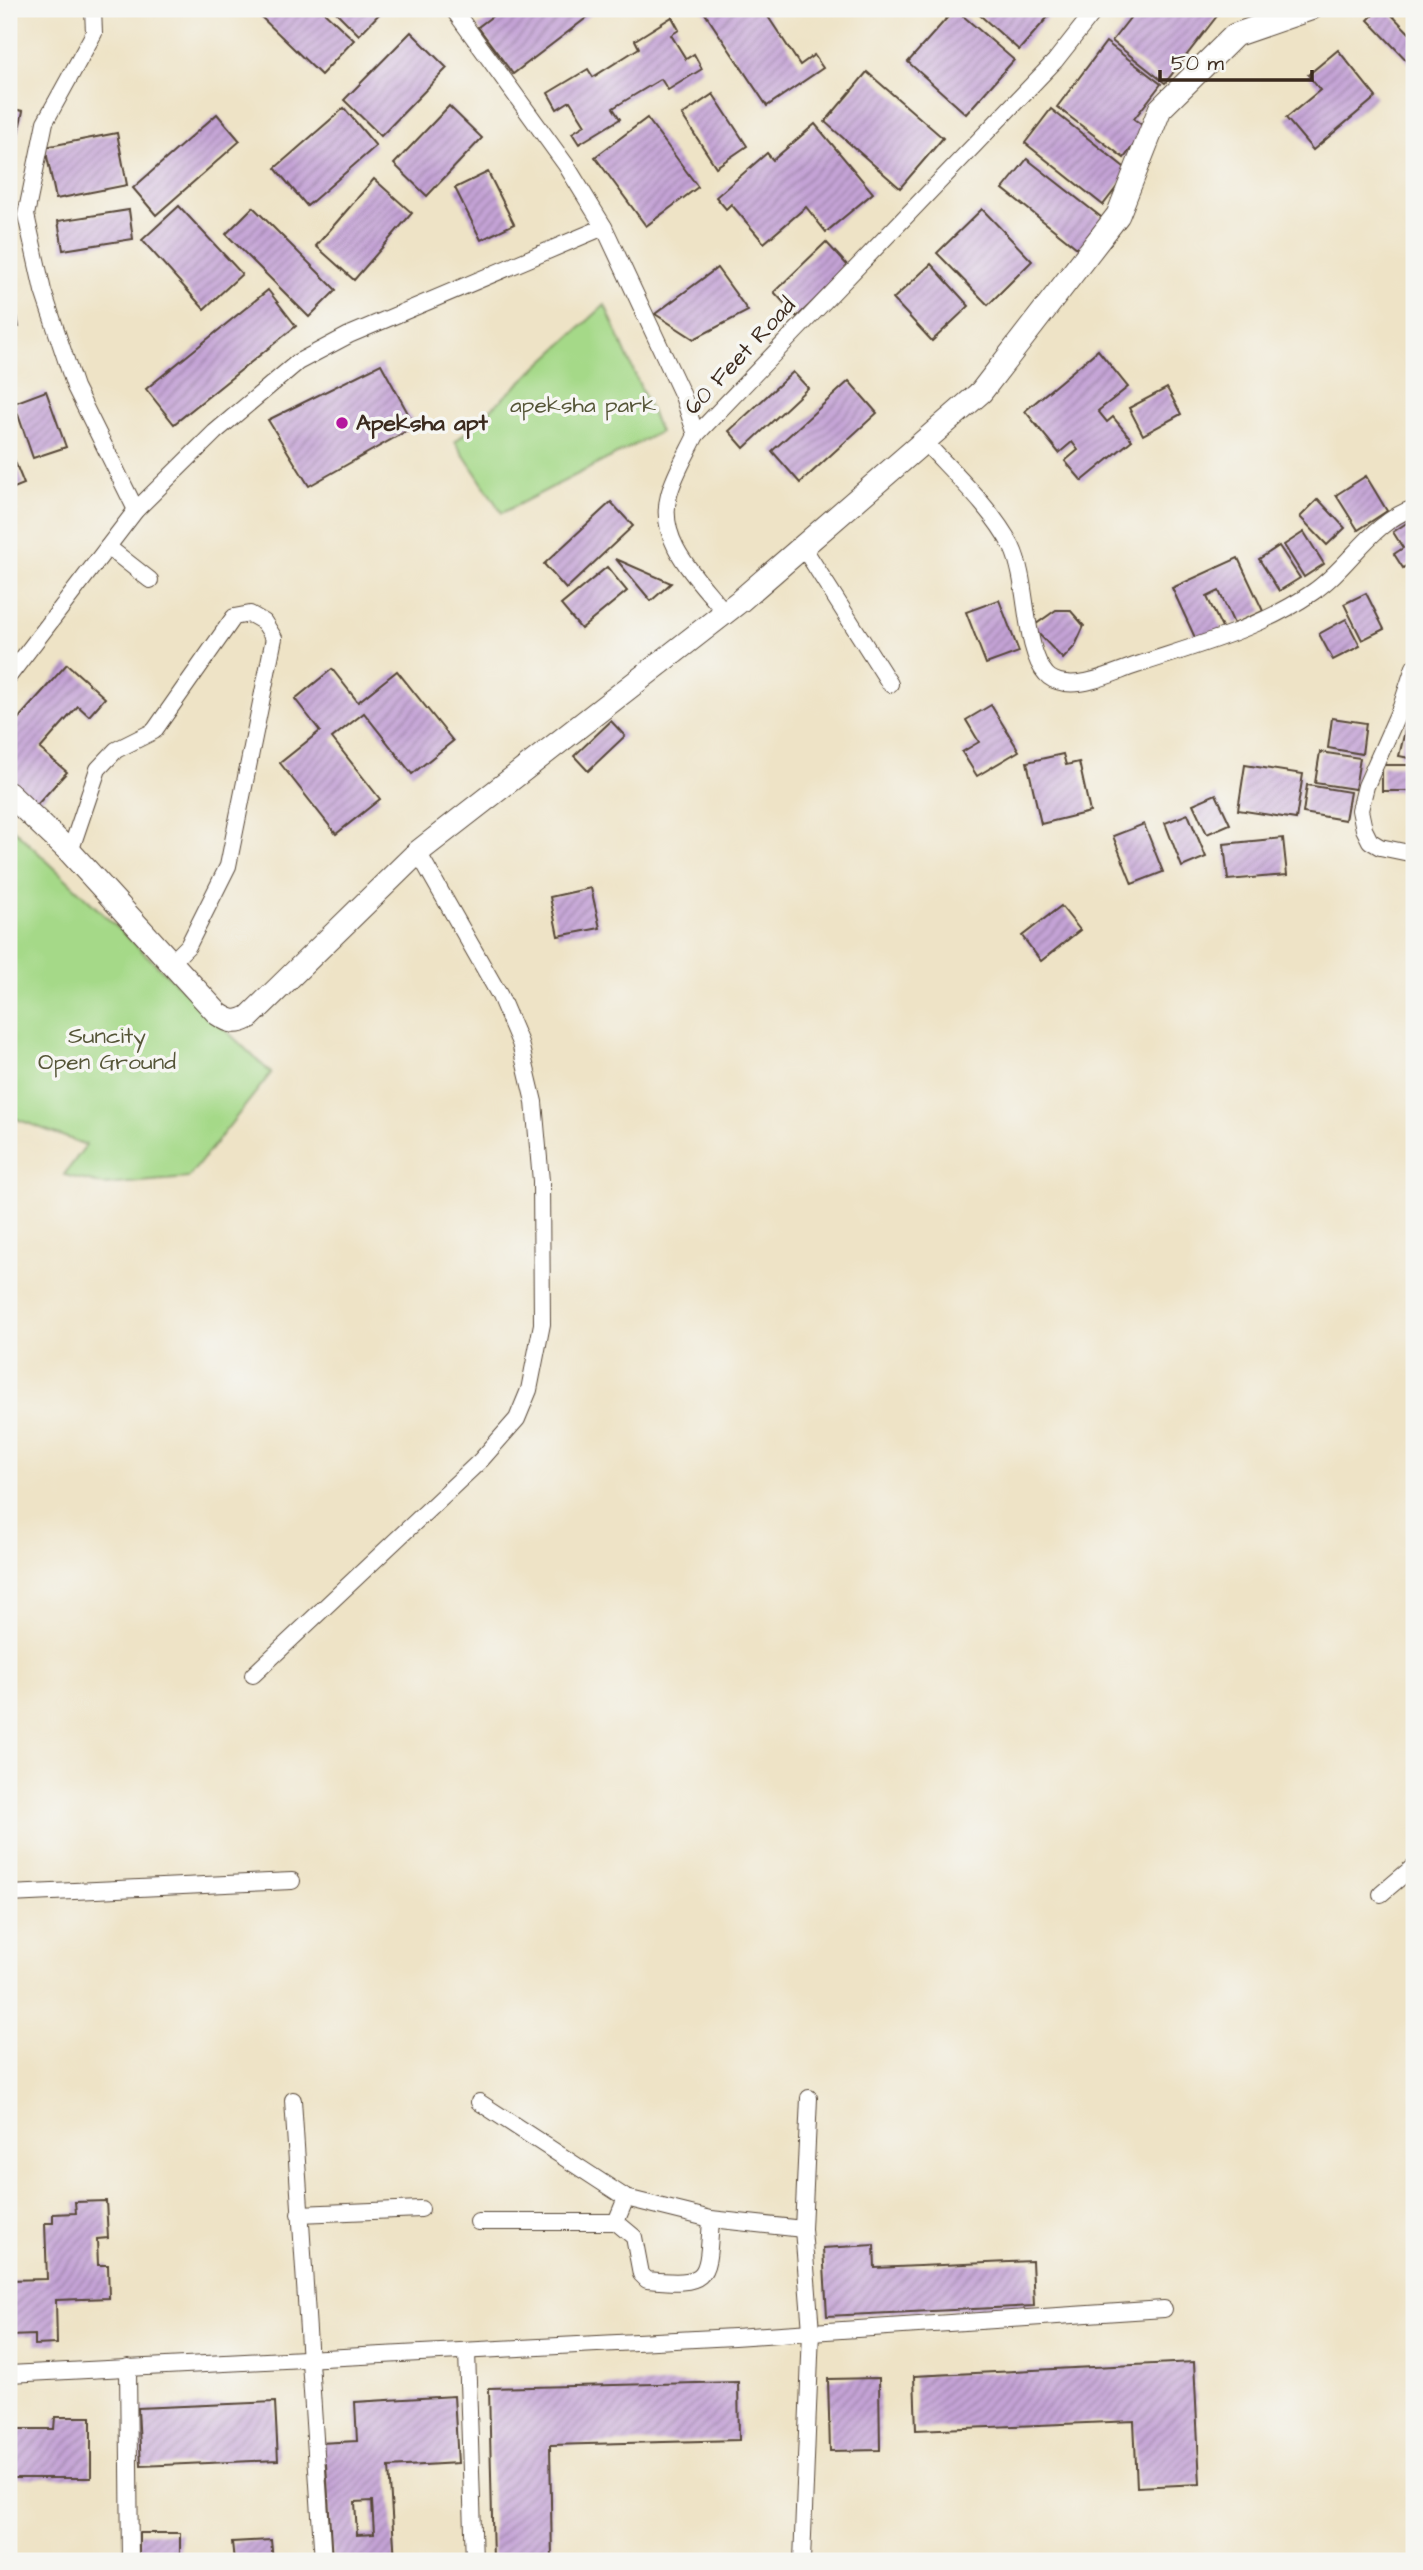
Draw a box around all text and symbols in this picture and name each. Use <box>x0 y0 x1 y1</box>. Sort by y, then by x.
scale bar <box>1160 38 1313 82</box>
text: 50 m <box>1171 49 1225 78</box>
street label: 60 Feet Road <box>677 290 803 422</box>
park label: apeksha park <box>510 389 656 421</box>
place label: Apeksha apt <box>356 407 488 439</box>
marker: Apeksha apt <box>334 415 350 431</box>
park label: Suncity Open Ground <box>38 1020 176 1078</box>

